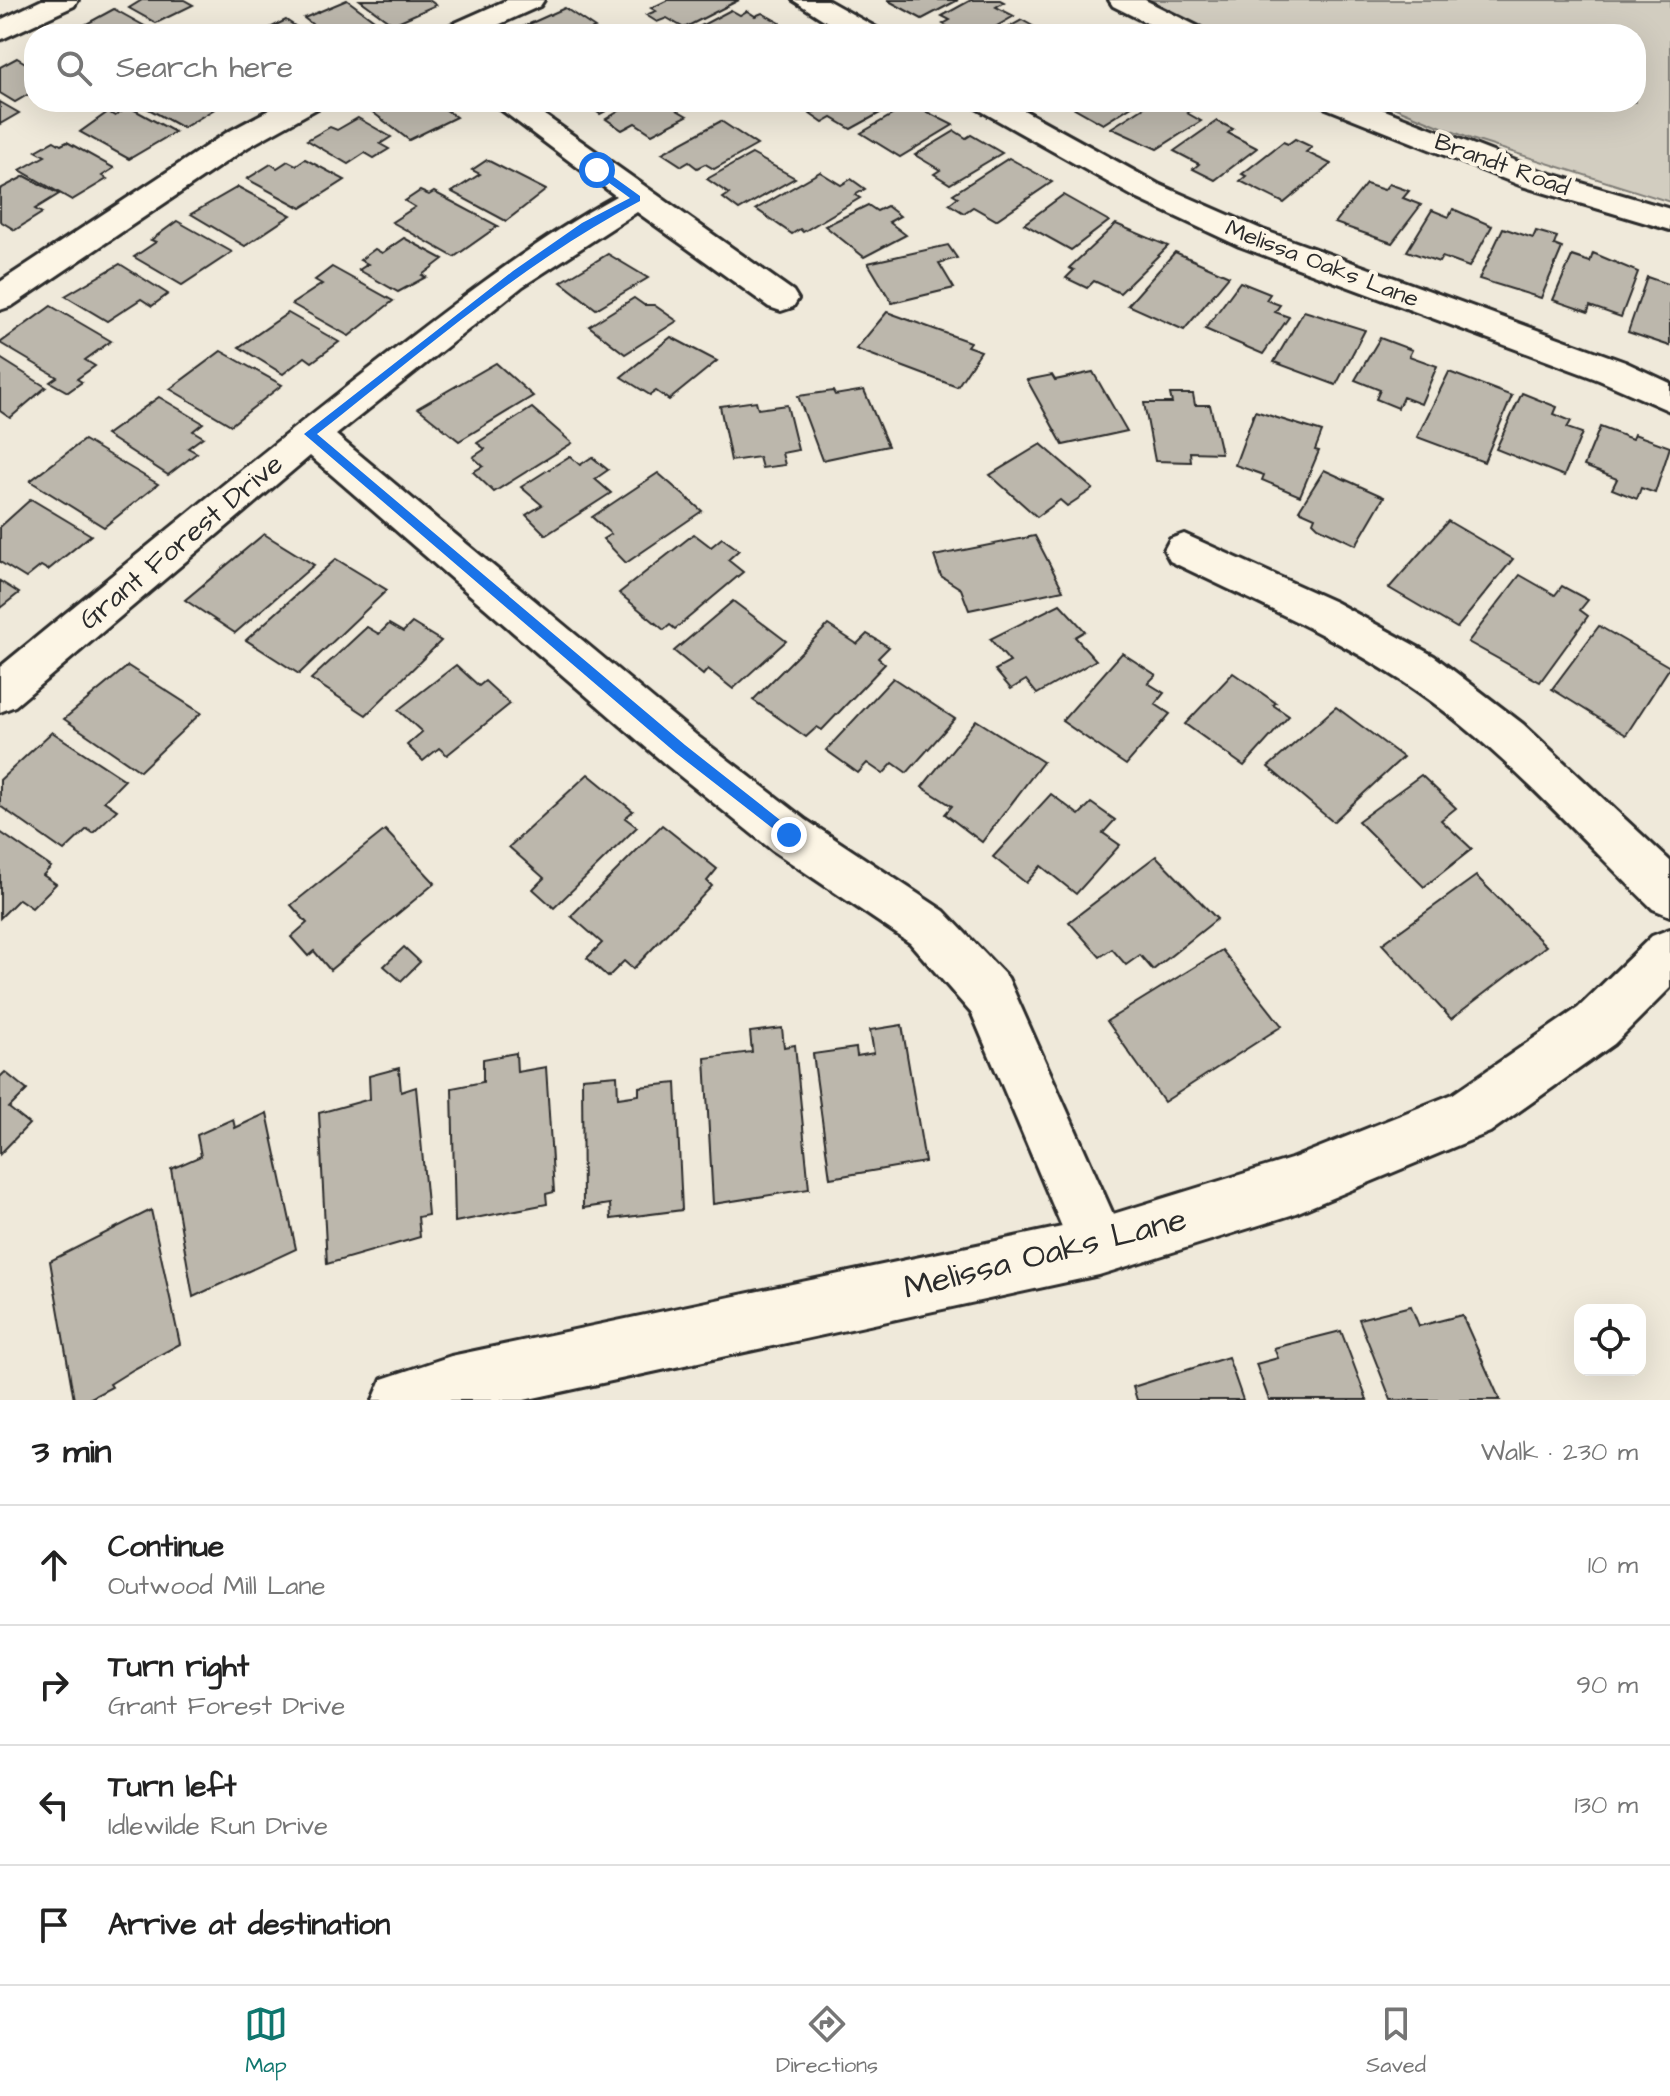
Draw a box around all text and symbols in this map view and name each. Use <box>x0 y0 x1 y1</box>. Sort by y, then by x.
search box <box>24 24 1646 112</box>
icon: search <box>52 46 96 90</box>
text: Search here <box>116 47 293 89</box>
street label: Brandt Road <box>1430 125 1574 205</box>
route start <box>579 152 615 188</box>
street label: Melissa Oaks Lane <box>1220 211 1424 317</box>
street label: Grant Forest Drive <box>71 445 291 639</box>
route end <box>771 817 807 853</box>
street label: Melissa Oaks Lane <box>899 1196 1191 1312</box>
map controls <box>1574 1304 1646 1376</box>
button: locate <box>1574 1304 1646 1376</box>
text: 3 min <box>32 1428 112 1476</box>
text: Walk · 230 m <box>1481 1434 1638 1470</box>
text: Continue <box>108 1526 224 1568</box>
icon: ahead <box>32 1543 76 1587</box>
text: 10 m <box>1588 1547 1638 1583</box>
text: Outwood Mill Lane <box>108 1568 325 1604</box>
text: Turn right <box>108 1646 249 1688</box>
icon: right <box>32 1663 76 1707</box>
text: 90 m <box>1576 1667 1638 1703</box>
text: Grant Forest Drive <box>108 1688 345 1724</box>
text: Turn left <box>108 1766 236 1808</box>
icon: left <box>32 1783 76 1827</box>
text: 130 m <box>1574 1787 1638 1823</box>
text: Idlewilde Run Drive <box>108 1808 328 1844</box>
icon: arrive <box>32 1903 76 1947</box>
text: Arrive at destination <box>108 1904 390 1946</box>
tab: Map <box>244 2002 288 2081</box>
tab: Directions <box>776 2002 878 2081</box>
tab: Saved <box>1366 2002 1426 2081</box>

